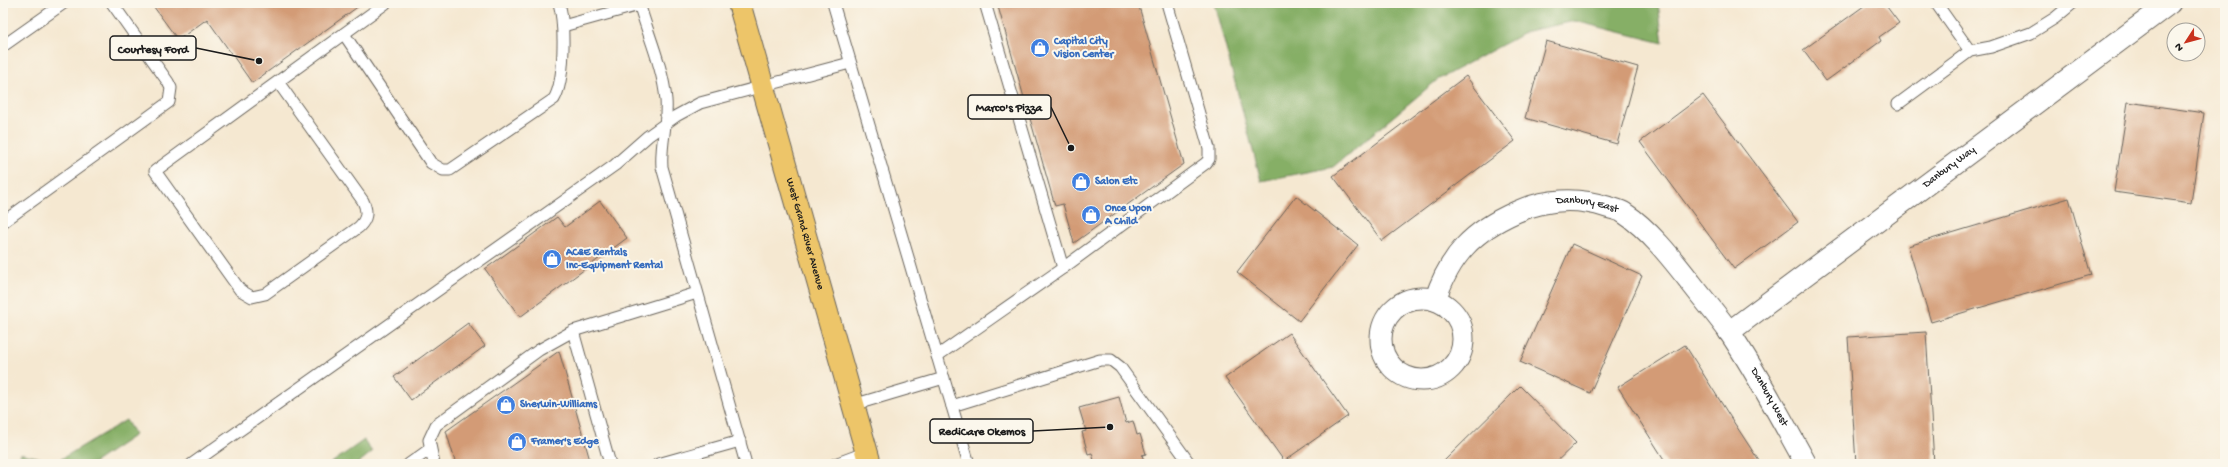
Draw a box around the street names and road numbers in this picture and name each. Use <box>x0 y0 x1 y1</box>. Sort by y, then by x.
street label: Danbury Way <box>1920 144 1978 192</box>
street label: West Grand River Avenue <box>783 177 826 292</box>
street label: Danbury East <box>1555 195 1621 216</box>
street label: Danbury West <box>1747 365 1791 430</box>

